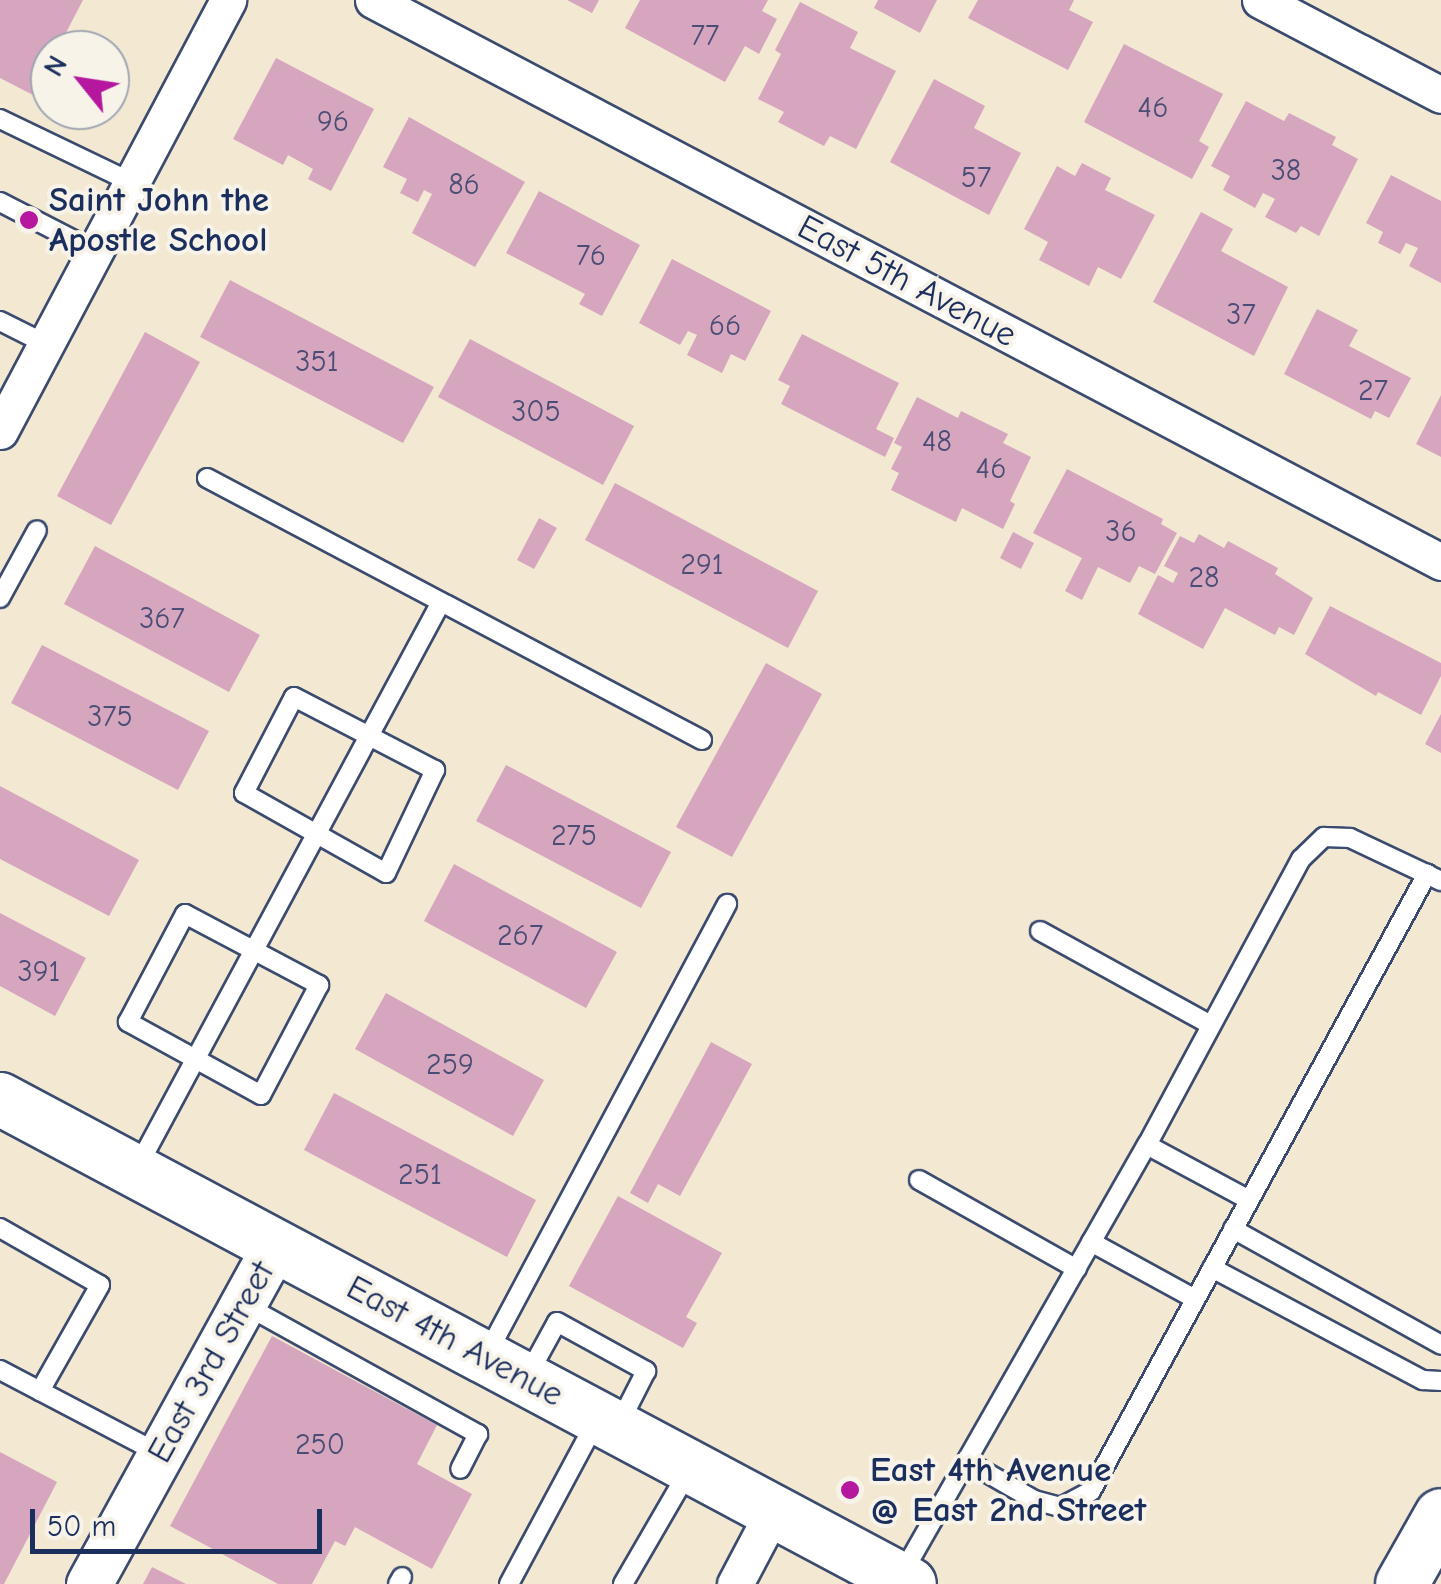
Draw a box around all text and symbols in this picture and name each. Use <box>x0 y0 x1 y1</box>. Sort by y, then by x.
house number: 77 <box>691 18 719 54</box>
north arrow <box>30 30 130 130</box>
text: N <box>37 50 74 82</box>
house number: 46 <box>1138 90 1168 126</box>
house number: 96 <box>317 104 349 140</box>
house number: 38 <box>1271 153 1301 189</box>
house number: 57 <box>961 160 991 196</box>
house number: 86 <box>448 167 480 203</box>
place label: Saint John the Apostle School <box>49 179 269 261</box>
street label: East 5th Avenue <box>791 206 1023 356</box>
marker: Saint John the Apostle School <box>18 209 40 231</box>
house number: 76 <box>576 238 606 274</box>
house number: 37 <box>1226 297 1256 333</box>
house number: 66 <box>709 308 741 344</box>
house number: 351 <box>295 344 339 380</box>
house number: 27 <box>1358 373 1388 409</box>
house number: 305 <box>511 394 561 430</box>
house number: 48 <box>922 424 952 460</box>
house number: 46 <box>976 451 1006 487</box>
house number: 36 <box>1105 514 1137 550</box>
house number: 291 <box>680 547 724 583</box>
house number: 28 <box>1188 560 1220 596</box>
house number: 367 <box>139 601 185 637</box>
house number: 375 <box>87 699 133 735</box>
house number: 275 <box>551 818 597 854</box>
house number: 267 <box>497 918 543 954</box>
house number: 391 <box>18 954 60 990</box>
house number: 259 <box>426 1047 474 1083</box>
house number: 251 <box>398 1157 442 1193</box>
street label: East 3rd Street <box>138 1254 284 1470</box>
street label: East 4th Avenue <box>339 1266 571 1416</box>
house number: 250 <box>295 1427 345 1463</box>
place label: East 4th Avenue @ East 2nd Street <box>870 1449 1146 1531</box>
marker: East 4th Avenue @ East 2nd Street <box>839 1479 861 1501</box>
scale bar <box>35 1489 328 1551</box>
text: 50 m <box>47 1509 116 1544</box>

